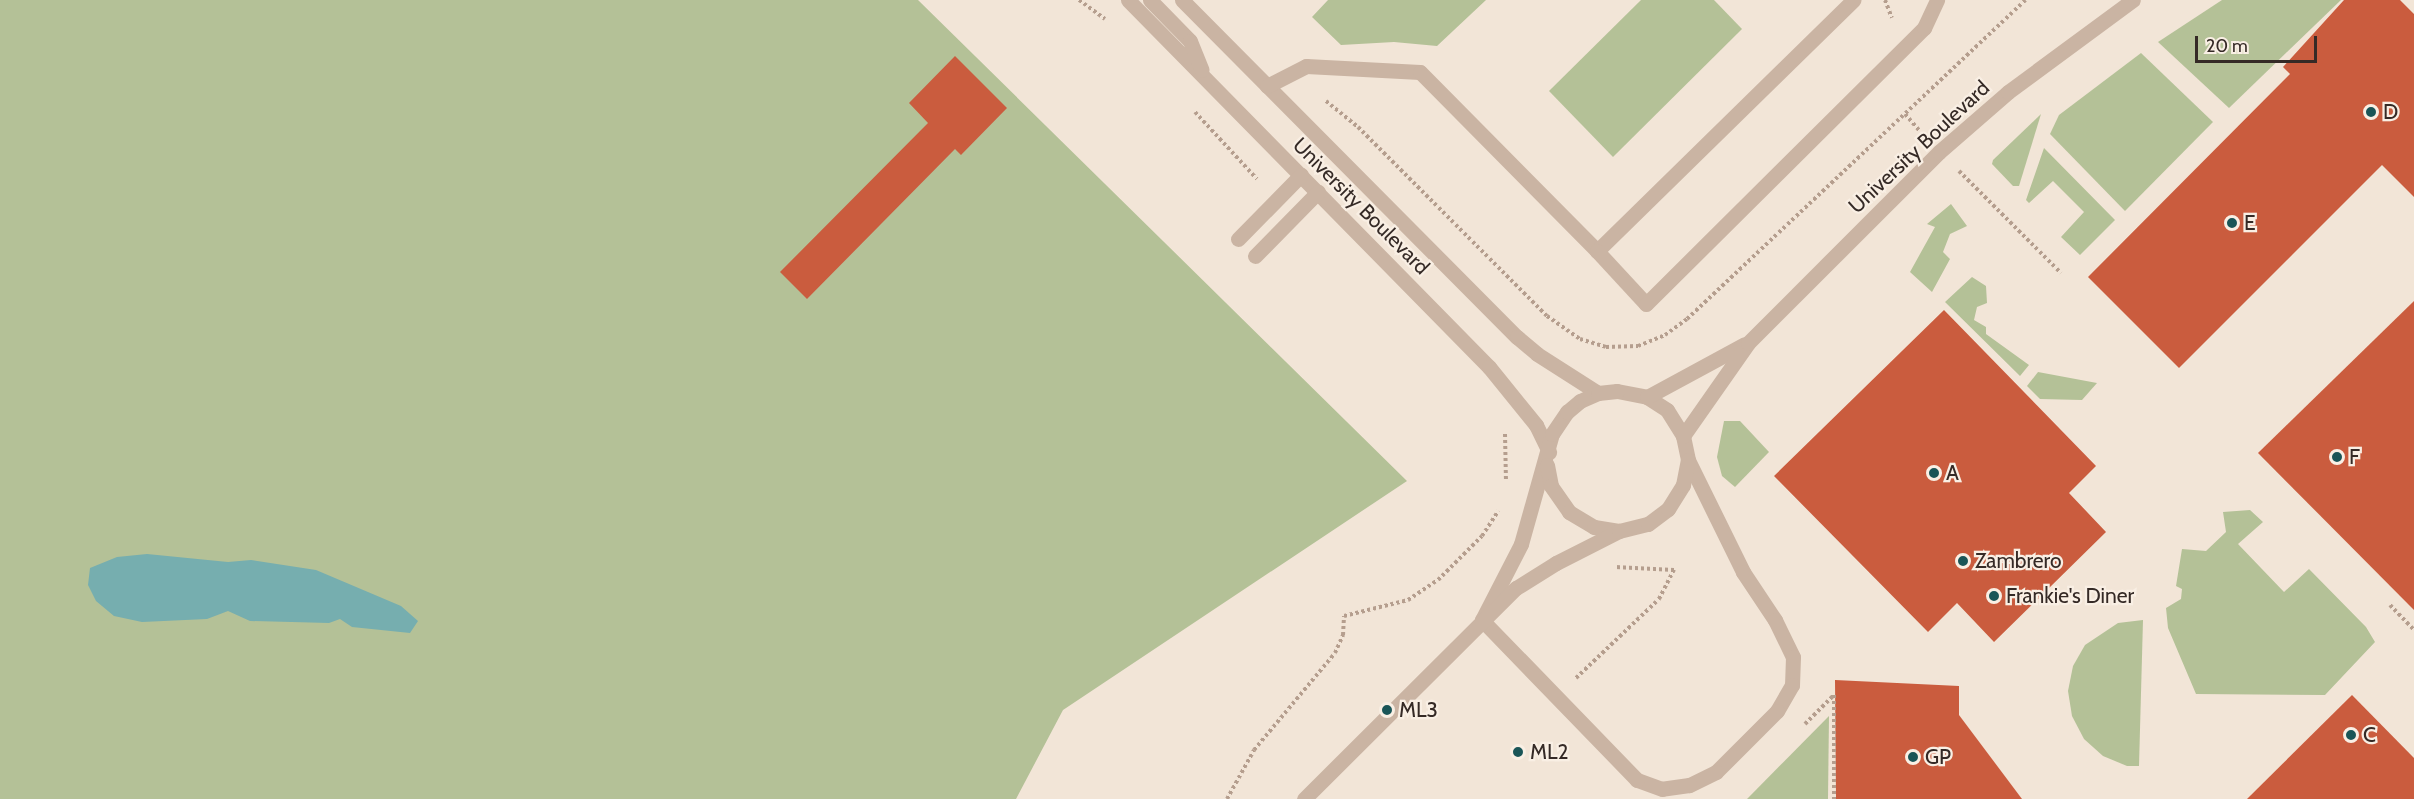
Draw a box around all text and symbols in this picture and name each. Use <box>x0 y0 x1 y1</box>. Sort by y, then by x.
scale bar <box>2198 24 2320 62</box>
text: 20 m <box>2206 35 2248 57</box>
street label: University Boulevard <box>1843 75 1995 219</box>
place label: D <box>2383 99 2398 125</box>
marker: D <box>2364 105 2378 119</box>
street label: University Boulevard <box>1287 132 1435 280</box>
place label: E <box>2244 210 2256 236</box>
marker: E <box>2225 216 2239 230</box>
place label: F <box>2349 444 2360 470</box>
marker: F <box>2330 450 2344 464</box>
place label: A <box>1946 460 1959 486</box>
marker: A <box>1927 466 1941 480</box>
place label: Zambrero <box>1975 548 2061 574</box>
marker: Zambrero <box>1956 554 1970 568</box>
place label: Frankie's Diner <box>2006 583 2134 609</box>
marker: Frankie's Diner <box>1987 589 2001 603</box>
place label: ML3 <box>1399 697 1438 723</box>
marker: ML3 <box>1380 703 1394 717</box>
place label: C <box>2363 722 2376 748</box>
marker: C <box>2344 728 2358 742</box>
place label: ML2 <box>1530 739 1568 765</box>
place label: GP <box>1925 744 1951 770</box>
marker: ML2 <box>1511 745 1525 759</box>
marker: GP <box>1906 750 1920 764</box>

